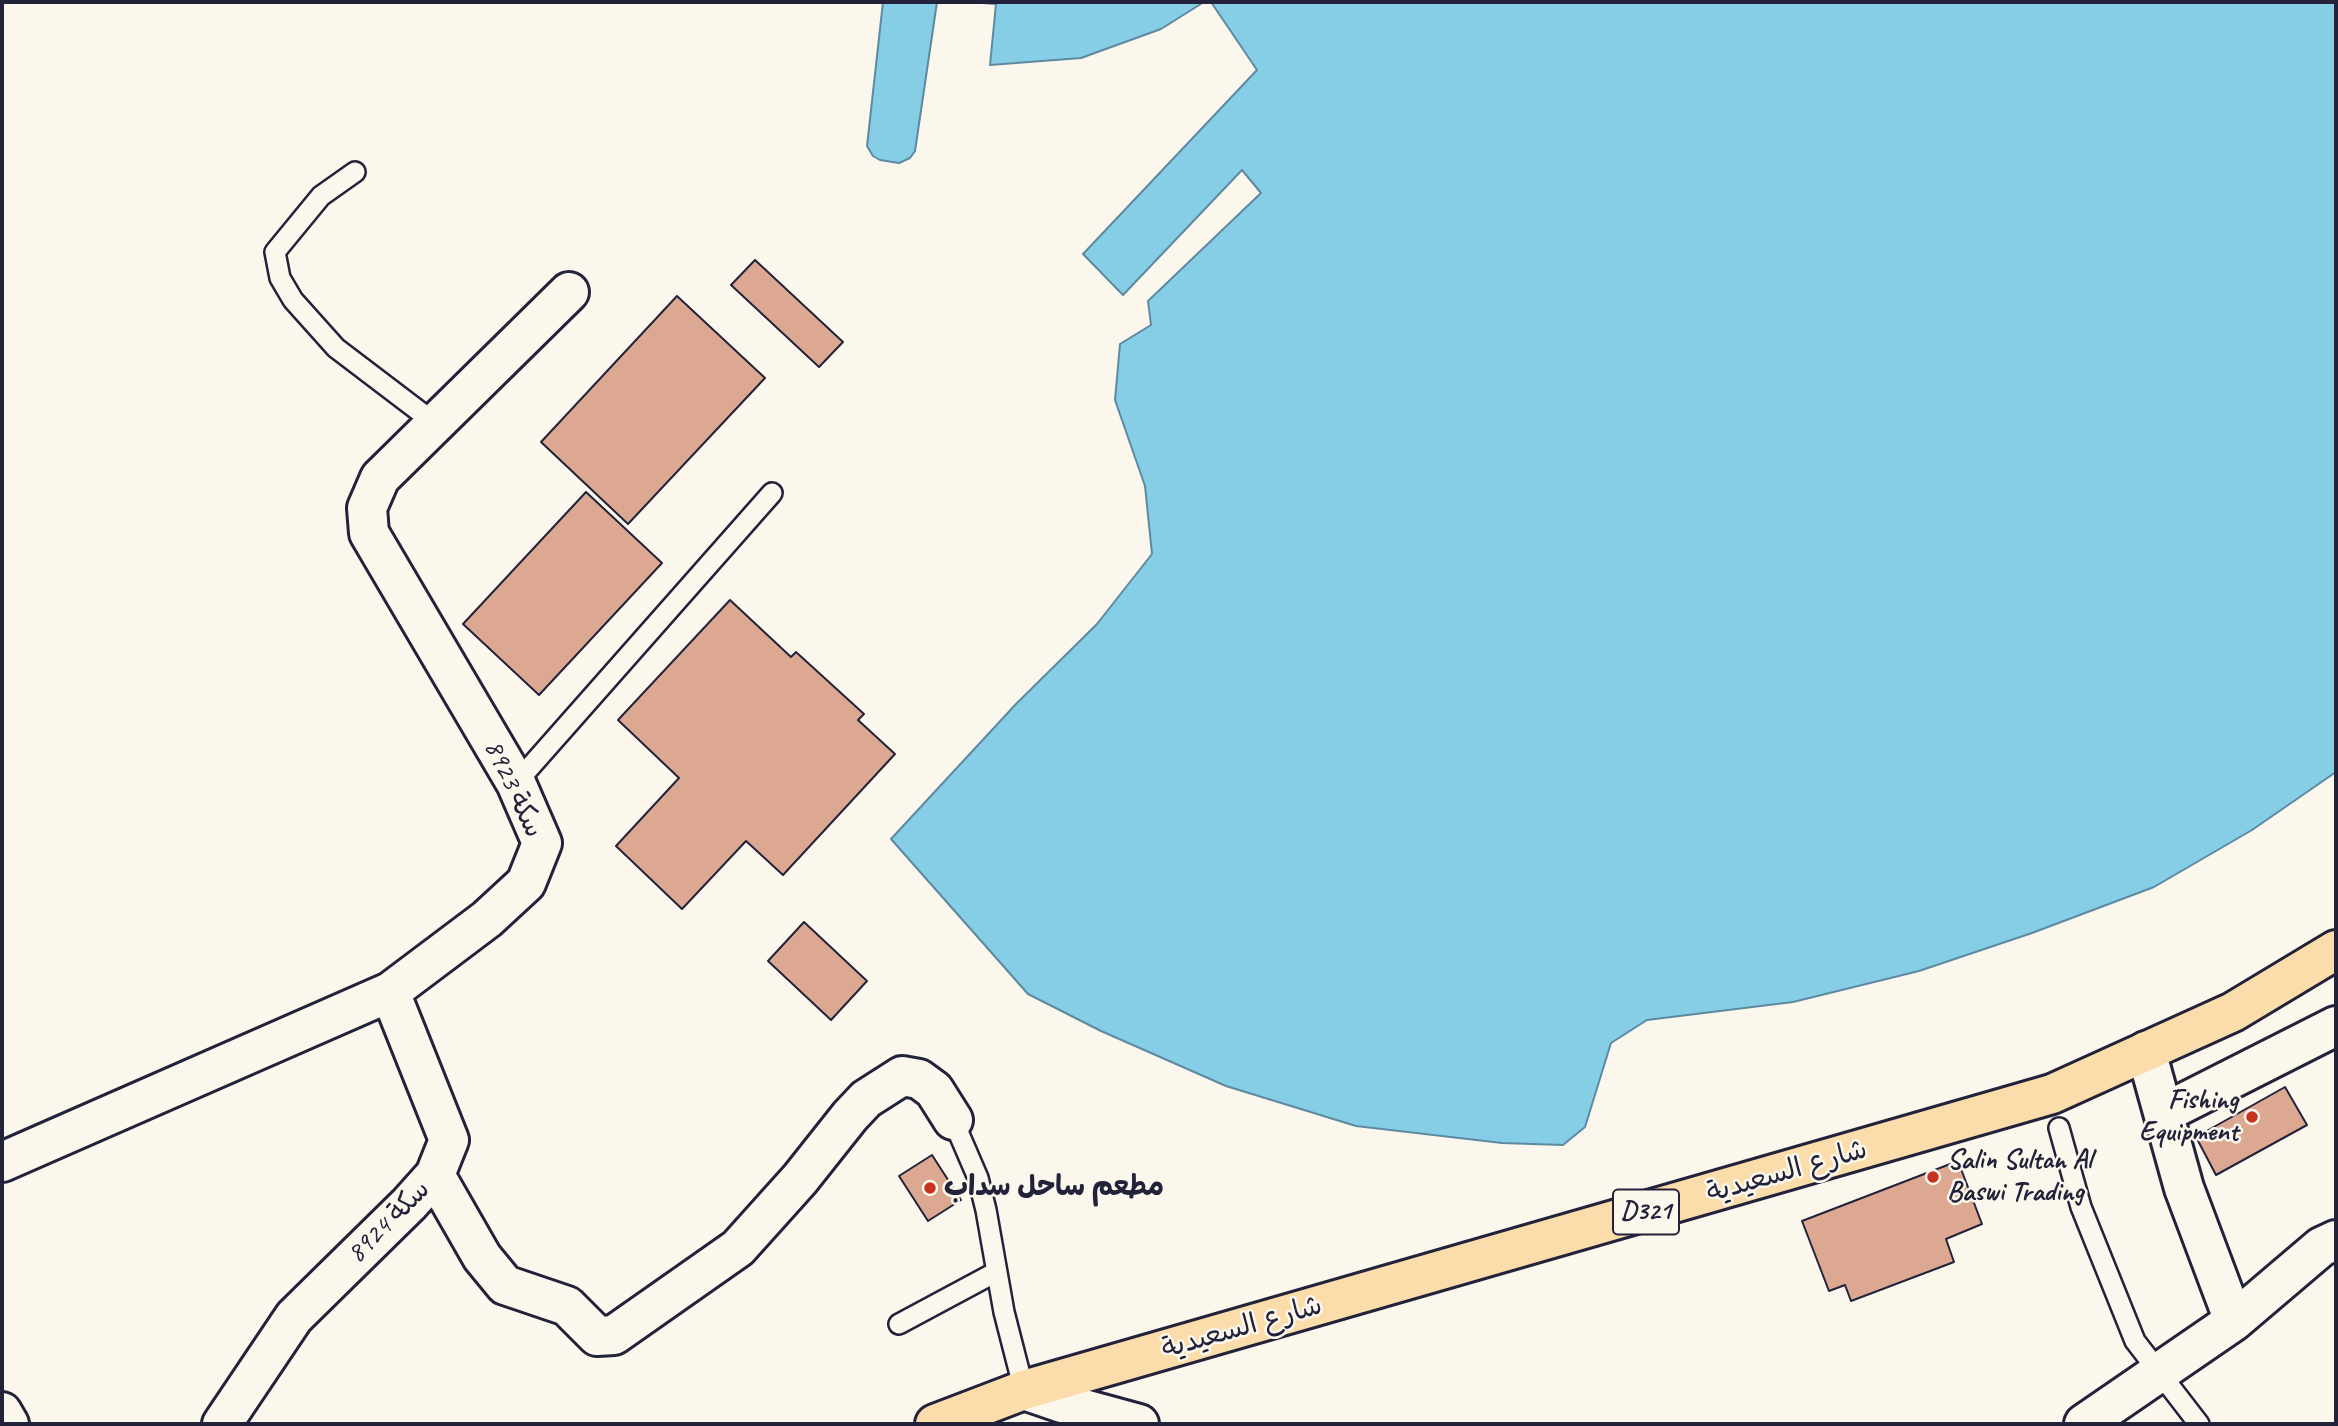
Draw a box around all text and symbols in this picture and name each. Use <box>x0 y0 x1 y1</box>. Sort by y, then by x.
street label: سكة 8923 <box>476 735 550 843</box>
place label: Fishing Equipment <box>2139 1084 2238 1150</box>
marker: Fishing Equipment <box>2244 1109 2260 1125</box>
street label: شارع السعيدية <box>1703 1133 1871 1211</box>
place label: Salin Sultan Al Baswi Trading <box>1947 1144 2092 1210</box>
marker: Salin Sultan Al Baswi Trading <box>1925 1169 1941 1185</box>
place label: مطعم ساحل سداب <box>944 1171 1164 1205</box>
street label: سكة 8924 <box>340 1173 438 1271</box>
marker: مطعم ساحل سداب <box>922 1180 938 1196</box>
road number: D321 <box>1613 1190 1679 1234</box>
street label: شارع السعيدية <box>1158 1289 1326 1367</box>

